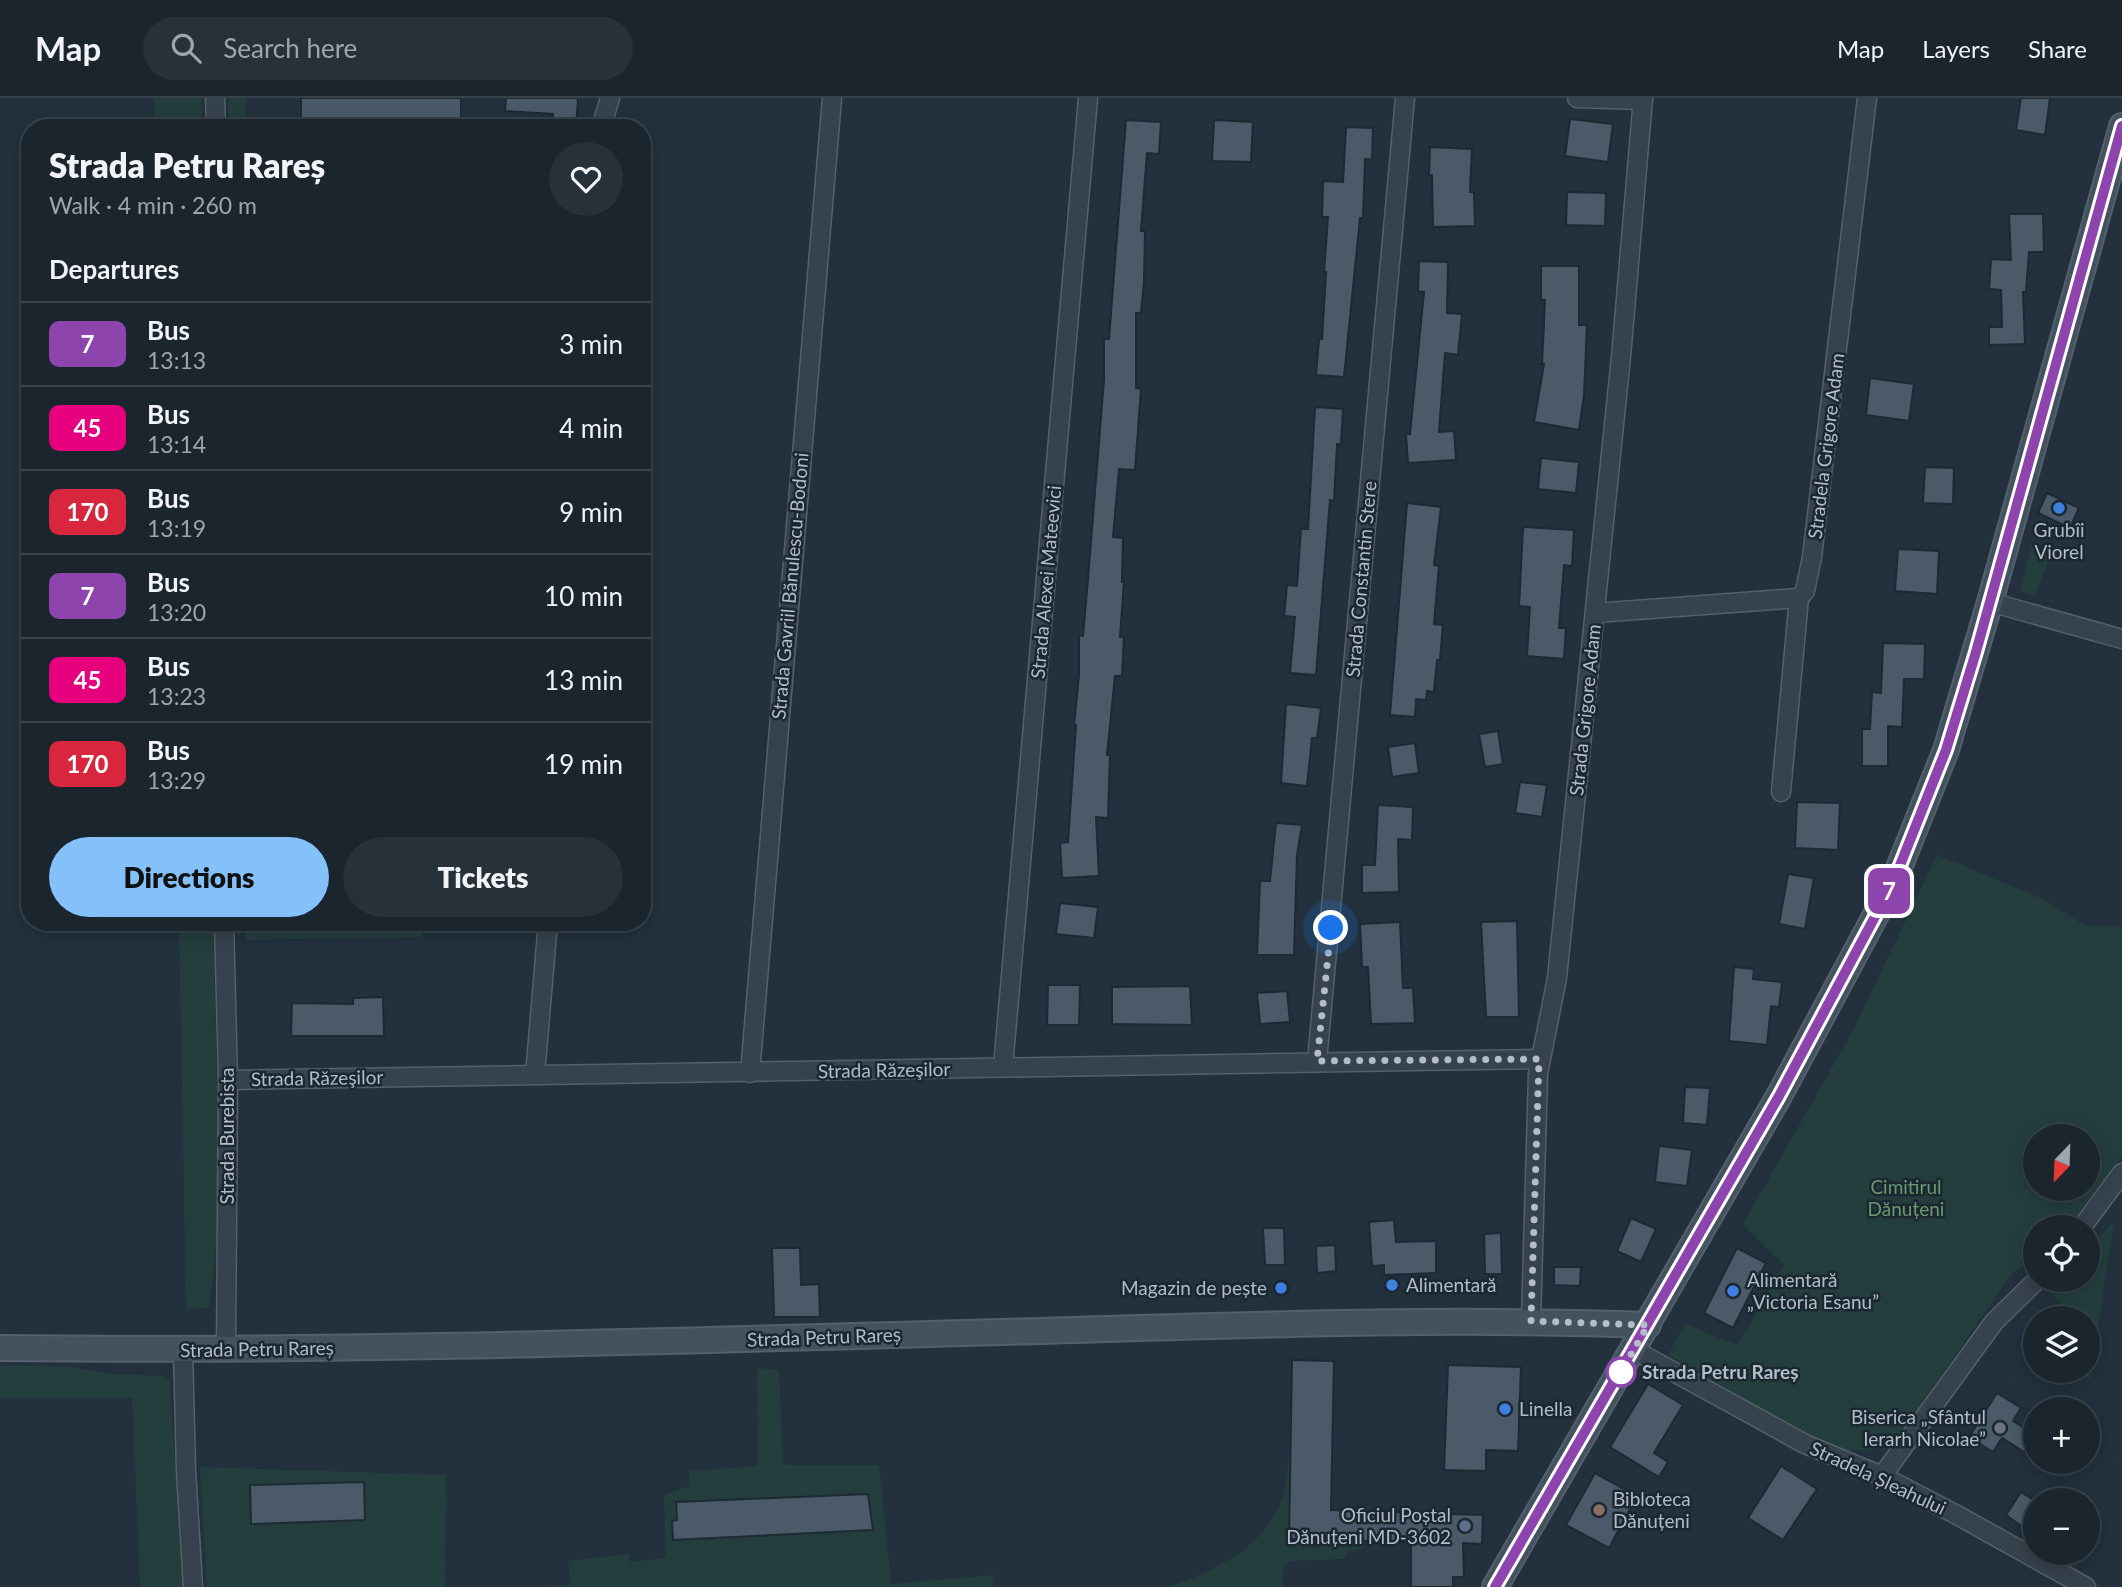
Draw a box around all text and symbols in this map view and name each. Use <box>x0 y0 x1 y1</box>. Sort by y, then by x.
search box <box>143 17 633 80</box>
text: Map <box>35 28 101 68</box>
icon: search <box>167 29 205 67</box>
text: Search here <box>223 32 357 64</box>
text: Map <box>1837 34 1884 63</box>
text: Layers <box>1922 34 1990 63</box>
text: Share <box>2028 34 2087 63</box>
button: heart <box>549 142 623 216</box>
text: Strada Petru Rareș <box>49 145 325 185</box>
text: Walk · 4 min · 260 m <box>49 191 257 219</box>
text: Departures <box>49 253 179 285</box>
text: Bus <box>147 314 190 346</box>
text: 3 min <box>559 328 623 360</box>
text: 7 <box>81 329 94 358</box>
text: 13:13 <box>147 346 206 374</box>
street label: Stradela Grigore Adam <box>1803 352 1848 540</box>
text: Bus <box>147 398 190 430</box>
text: 4 min <box>559 412 623 444</box>
text: 45 <box>74 413 101 442</box>
text: 13:14 <box>147 430 206 458</box>
street label: Strada Gavriil Bănulescu-Bodoni <box>766 452 813 720</box>
street label: Strada Constantin Stere <box>1340 480 1381 678</box>
text: Bus <box>147 482 190 514</box>
street label: Strada Alexei Mateevici <box>1026 484 1065 680</box>
text: 9 min <box>559 496 623 528</box>
text: 170 <box>67 497 108 526</box>
marker: Grubîi Viorel <box>2051 500 2067 516</box>
text: 13:19 <box>147 514 206 542</box>
place label: Grubîi Viorel <box>2034 518 2085 563</box>
text: Bus <box>147 566 190 598</box>
text: 10 min <box>544 580 623 612</box>
text: 7 <box>81 581 94 610</box>
text: 13:20 <box>147 598 206 626</box>
street label: Strada Grigore Adam <box>1564 623 1605 797</box>
text: Bus <box>147 650 190 682</box>
text: 13 min <box>544 664 623 696</box>
text: 45 <box>74 665 101 694</box>
text: 13:23 <box>147 682 206 710</box>
text: Bus <box>147 734 190 766</box>
text: 19 min <box>544 748 623 780</box>
text: 170 <box>67 749 108 778</box>
text: 13:29 <box>147 766 206 794</box>
button: Directions <box>49 837 329 917</box>
button: Tickets <box>343 837 623 917</box>
line badge: 7 <box>1866 868 1912 914</box>
text: 7 <box>1882 876 1896 905</box>
your location <box>1313 910 1348 945</box>
street label: Strada Răzeşilor <box>818 1057 950 1082</box>
street label: Strada Răzeşilor <box>251 1065 383 1090</box>
street label: Strada Burebista <box>215 1068 238 1204</box>
north arrow <box>2023 1124 2100 1200</box>
map controls <box>2023 1124 2100 1565</box>
park label: Cimitirul Dănuțeni <box>1868 1175 1944 1220</box>
button: locate <box>2023 1215 2100 1292</box>
place label: Alimentară „Victoria Esanu” <box>1747 1268 1879 1313</box>
place label: Alimentară <box>1406 1273 1496 1296</box>
place label: Magazin de pește <box>1121 1276 1267 1299</box>
marker: Alimentară <box>1384 1277 1400 1293</box>
marker: Magazin de pește <box>1273 1280 1289 1296</box>
marker: Alimentară „Victoria Esanu” <box>1725 1283 1741 1299</box>
button: layers <box>2023 1306 2100 1383</box>
street label: Strada Petru Rareș <box>747 1322 901 1351</box>
street label: Strada Petru Rareș <box>180 1336 334 1361</box>
marker: Strada Petru Rareș <box>1606 1357 1636 1387</box>
place label: Strada Petru Rareș <box>1642 1360 1799 1383</box>
place label: Linella <box>1519 1397 1572 1420</box>
button: + <box>2023 1397 2100 1474</box>
marker: Linella <box>1497 1401 1513 1417</box>
place label: Biserica „Sfântul Ierarh Nicolae” <box>1851 1405 1986 1450</box>
marker: Biserica „Sfântul Ierarh Nicolae” <box>1992 1420 2008 1436</box>
street label: Stradela Șleahului <box>1807 1436 1950 1519</box>
place label: Bibloteca Dănuțeni <box>1613 1487 1691 1532</box>
button: − <box>2023 1488 2100 1565</box>
marker: Bibloteca Dănuțeni <box>1591 1502 1607 1518</box>
place label: Oficiul Poștal Dănuțeni MD-3602 <box>1286 1503 1451 1548</box>
marker: Oficiul Poștal Dănuțeni MD-3602 <box>1457 1518 1473 1534</box>

